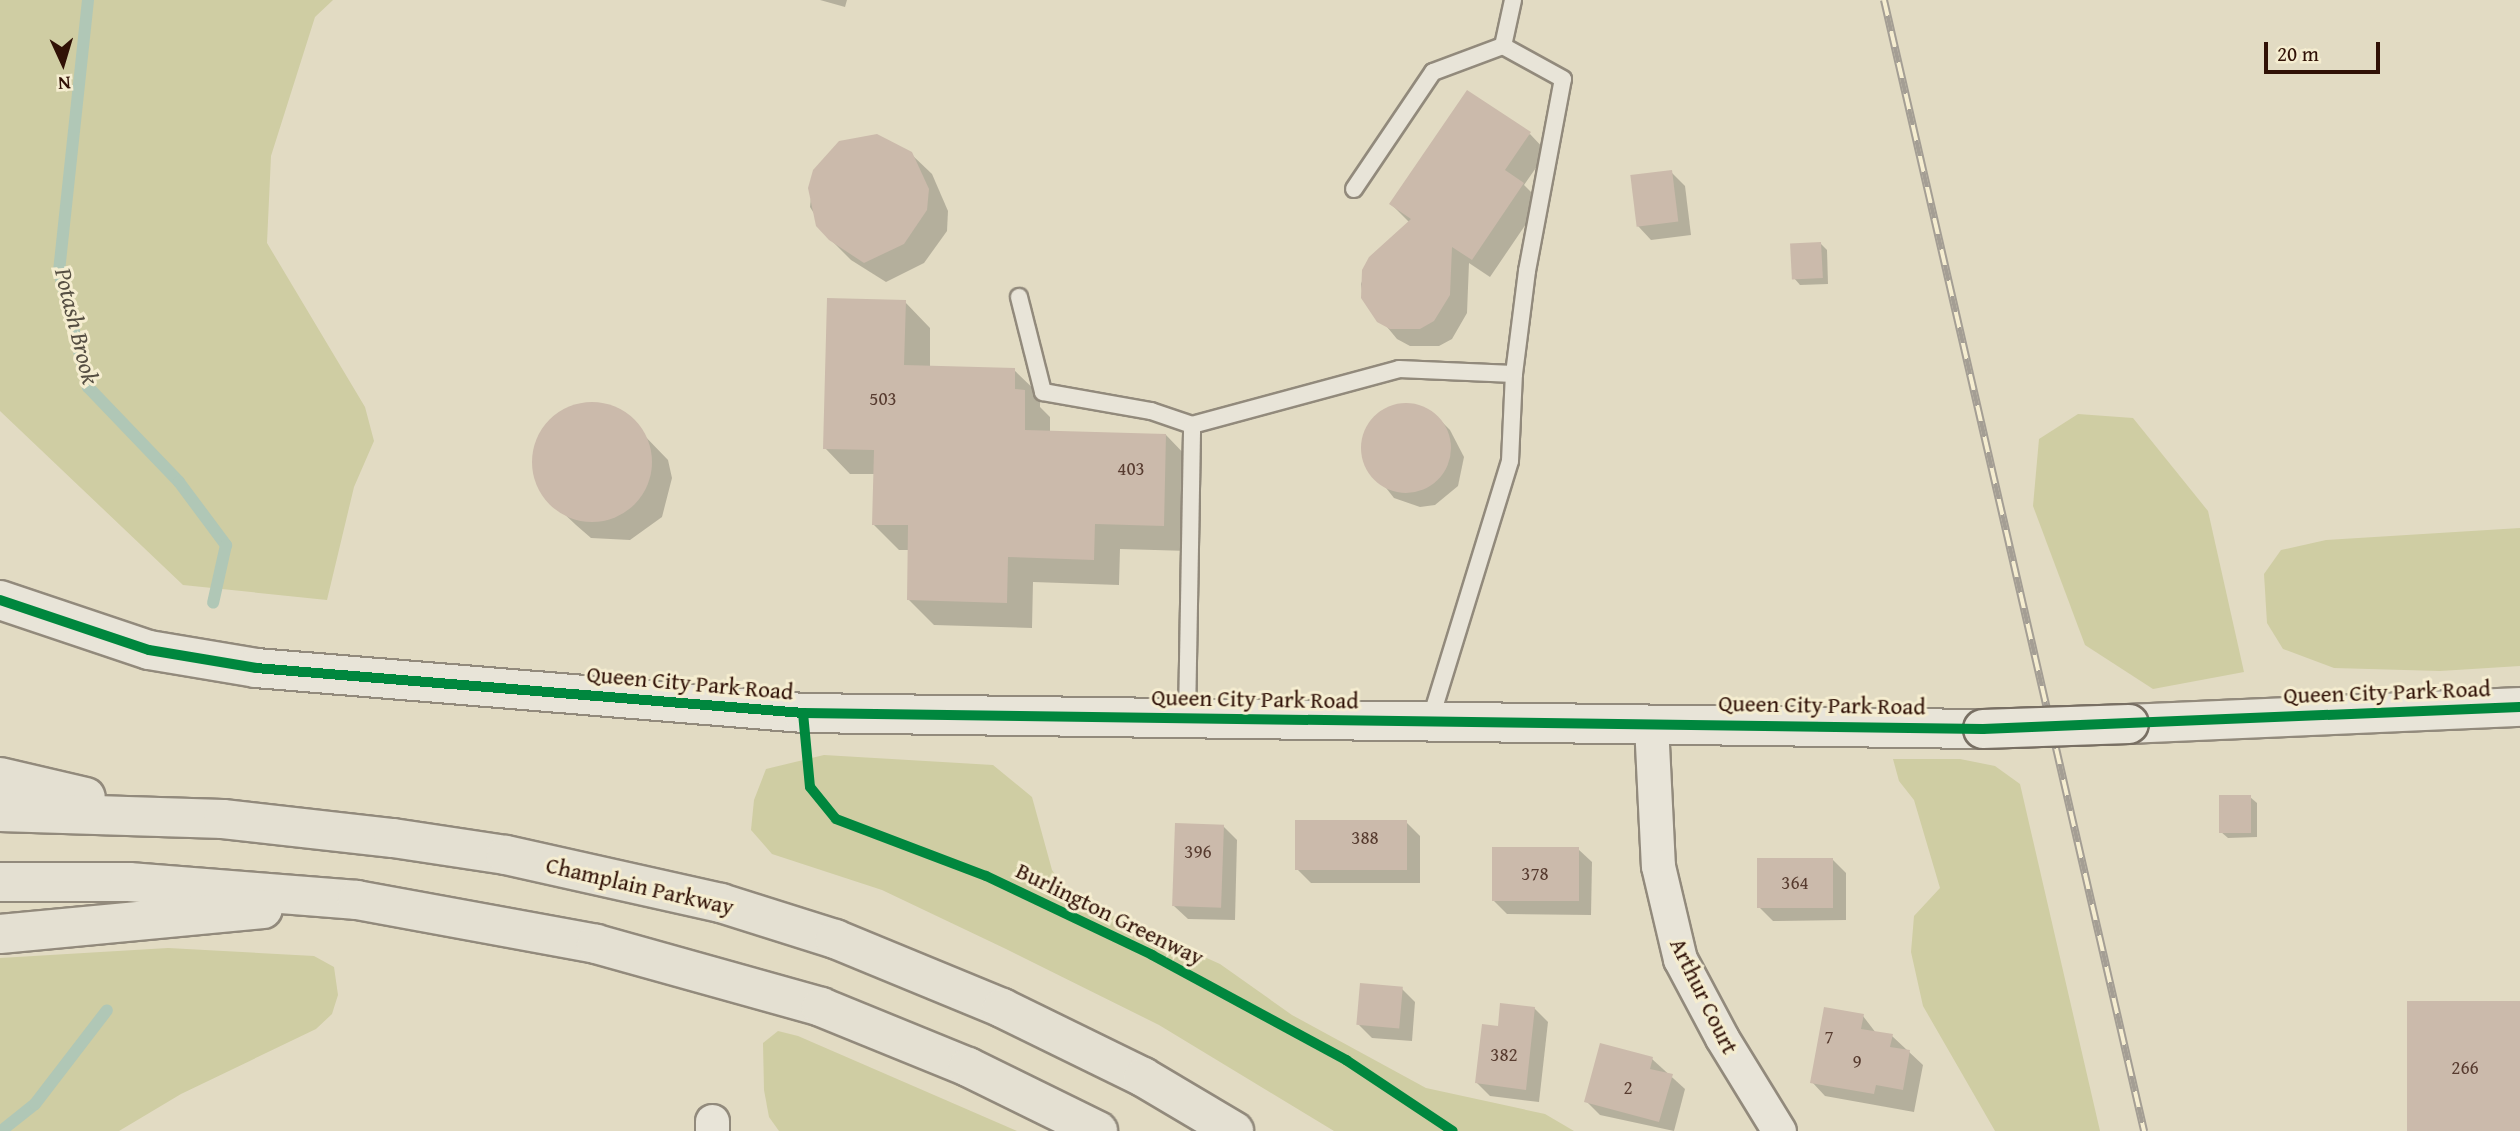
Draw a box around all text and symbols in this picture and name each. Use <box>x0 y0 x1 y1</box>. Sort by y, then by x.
north arrow <box>28 28 98 98</box>
scale bar <box>2268 28 2384 72</box>
text: 20 m <box>2277 38 2319 69</box>
text: N <box>57 70 72 98</box>
water label: Potash Brook <box>49 265 105 387</box>
house number: 503 <box>869 388 897 410</box>
house number: 403 <box>1117 458 1145 480</box>
street label: Queen City Park Road <box>586 660 794 706</box>
street label: Queen City Park Road <box>2283 675 2491 709</box>
street label: Queen City Park Road <box>1151 683 1359 715</box>
street label: Queen City Park Road <box>1718 689 1926 721</box>
house number: 388 <box>1351 827 1379 849</box>
house number: 396 <box>1184 841 1212 863</box>
street label: Champlain Parkway <box>543 851 737 921</box>
street label: Burlington Greenway <box>1012 857 1208 971</box>
house number: 378 <box>1521 863 1549 885</box>
house number: 364 <box>1781 872 1809 894</box>
street label: Arthur Court <box>1664 933 1744 1059</box>
house number: 7 <box>1824 1026 1834 1048</box>
house number: 382 <box>1490 1044 1518 1066</box>
house number: 9 <box>1852 1051 1862 1073</box>
house number: 266 <box>2451 1057 2479 1079</box>
house number: 2 <box>1623 1077 1633 1099</box>

